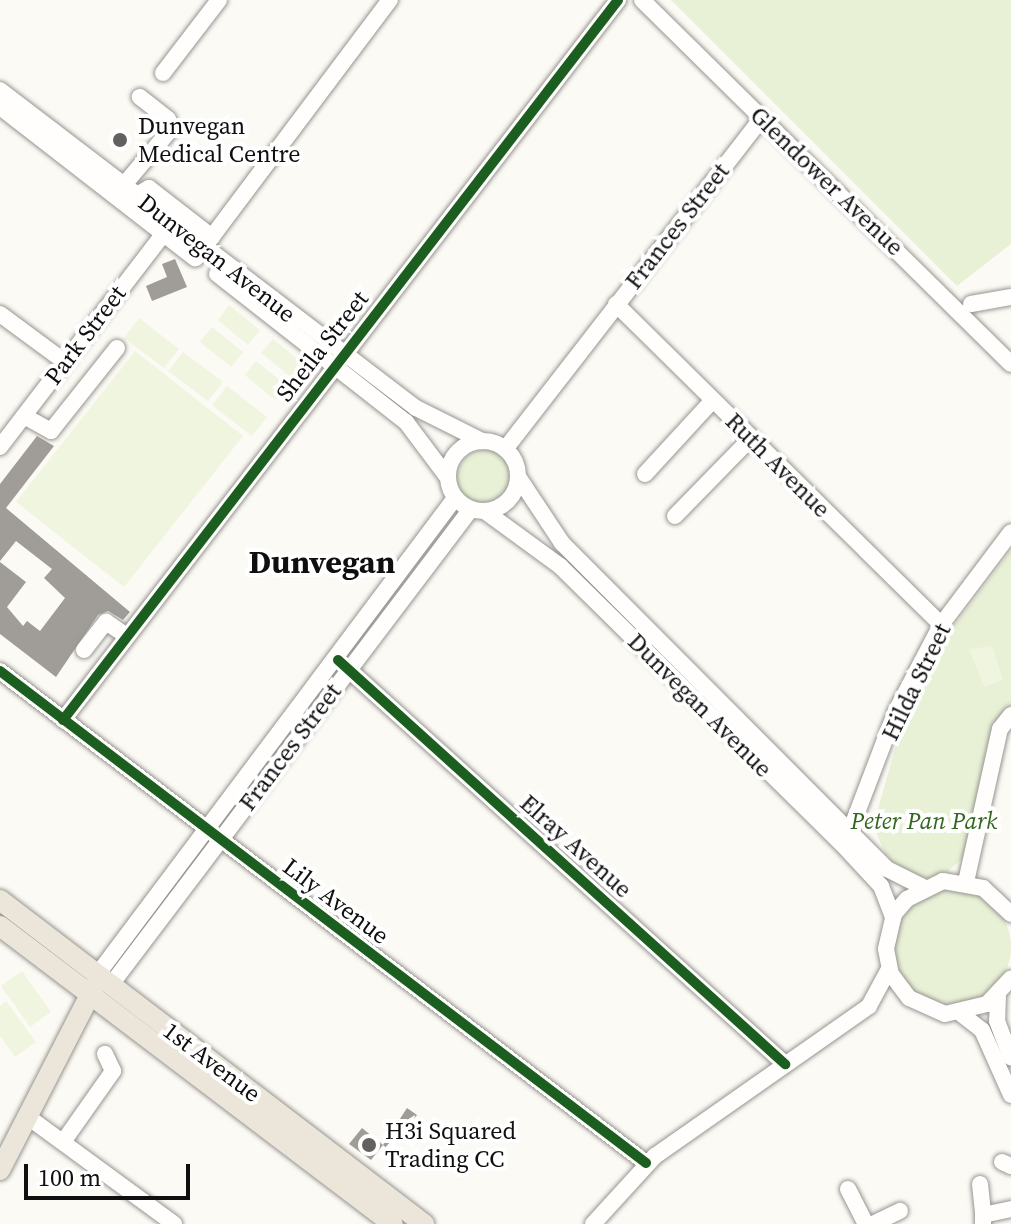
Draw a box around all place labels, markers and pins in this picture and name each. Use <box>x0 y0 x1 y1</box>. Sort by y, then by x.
place label: Dunvegan Medical Centre <box>138 112 301 168</box>
marker: Dunvegan Medical Centre <box>109 129 131 151</box>
place label: H3i Squared Trading CC <box>385 1117 516 1173</box>
marker: H3i Squared Trading CC <box>360 1136 378 1154</box>

